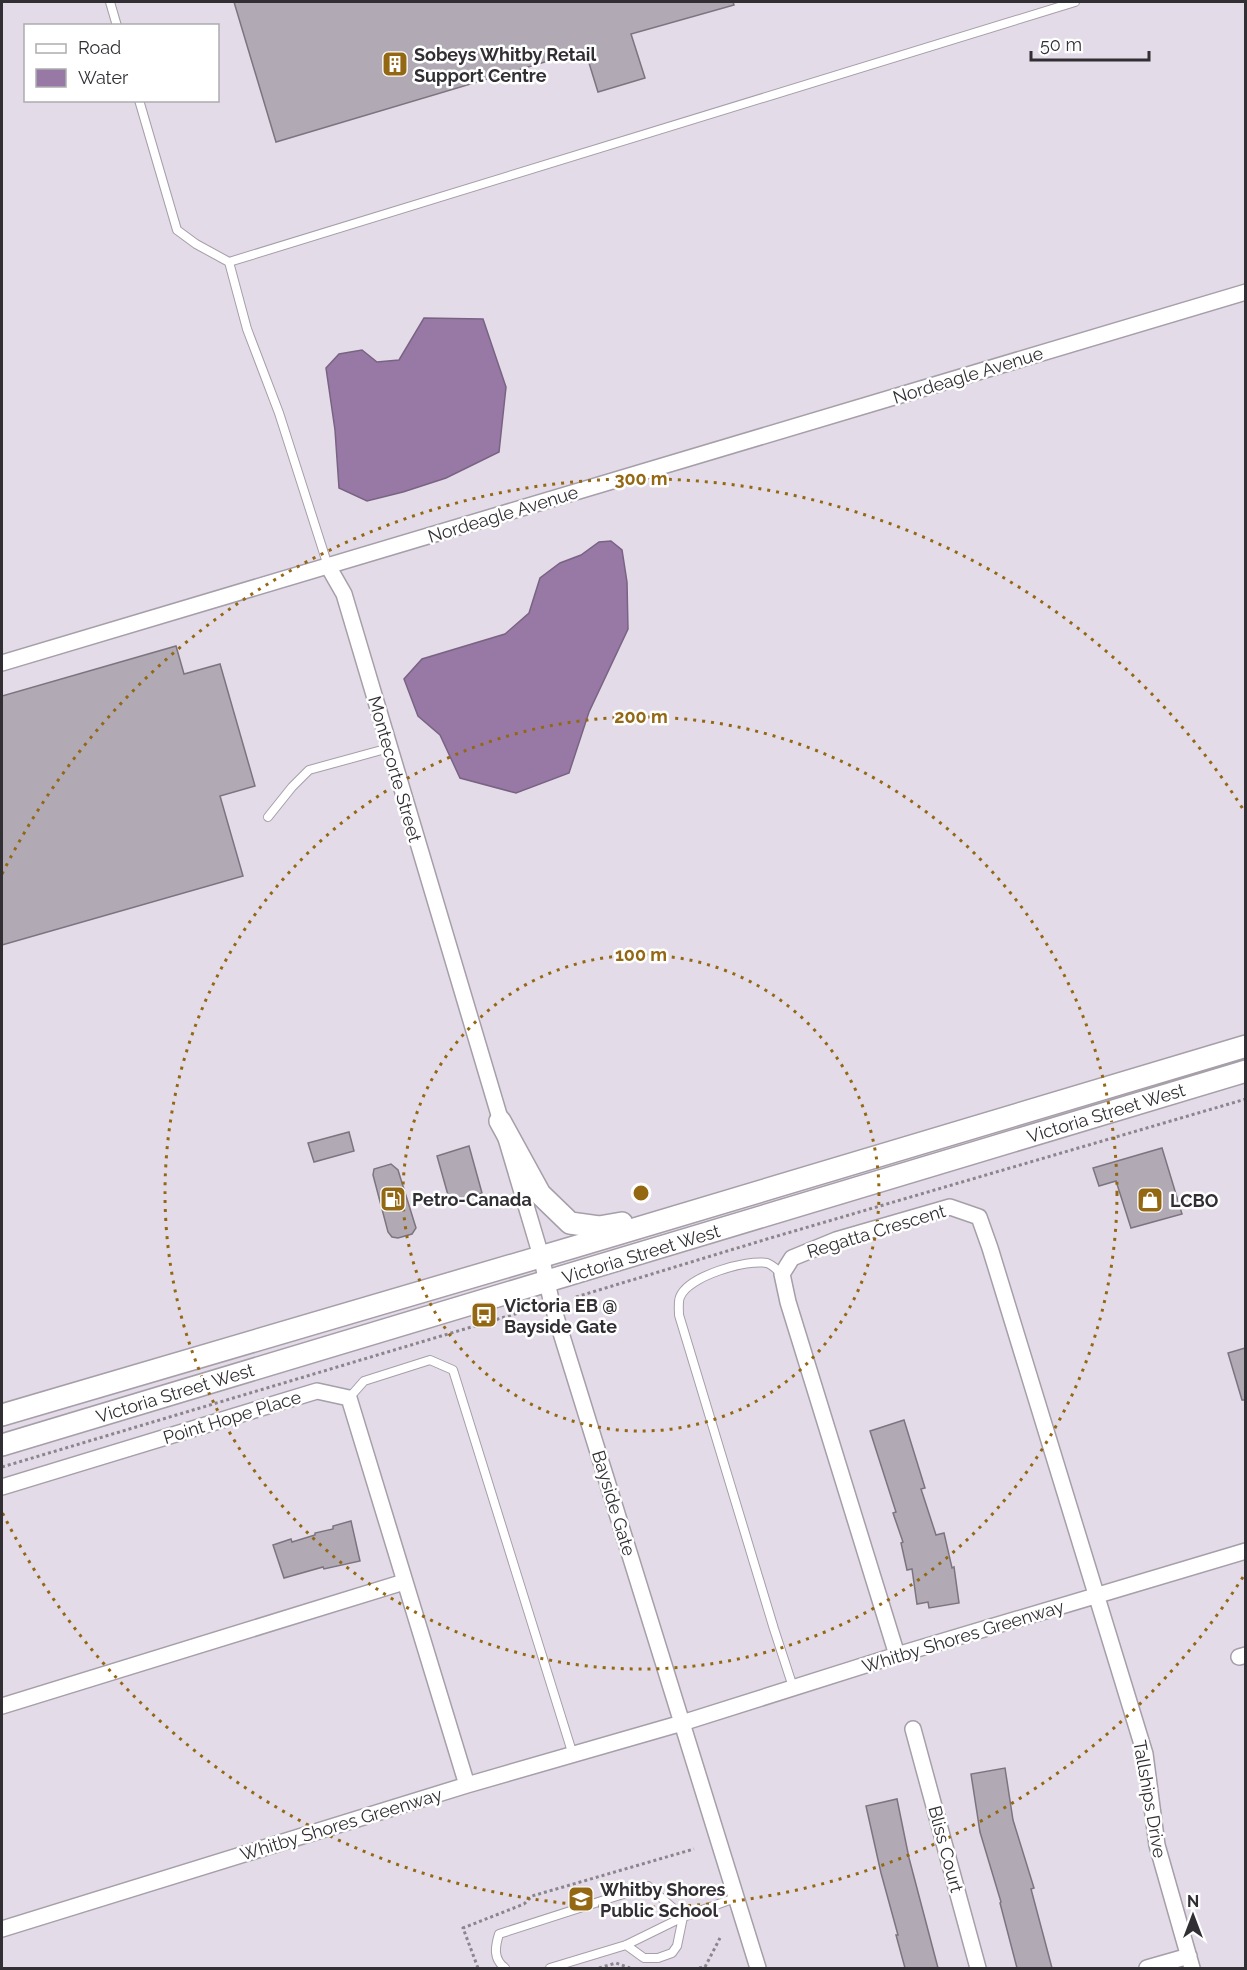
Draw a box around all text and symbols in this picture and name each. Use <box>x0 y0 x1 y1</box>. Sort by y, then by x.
legend <box>24 24 219 102</box>
scale bar <box>1031 24 1150 62</box>
text: 50 m <box>1040 34 1082 55</box>
text: Road <box>78 37 121 58</box>
place label: Sobeys Whitby Retail Support Centre <box>414 44 596 86</box>
building icon: Sobeys Whitby Retail Support Centre <box>380 49 410 79</box>
text: Water <box>78 67 129 88</box>
street label: Nordeagle Avenue <box>890 342 1046 408</box>
text: 300 m <box>614 468 668 489</box>
street label: Nordeagle Avenue <box>425 481 581 547</box>
street label: Montecorte Street <box>364 694 426 844</box>
text: 200 m <box>614 706 668 727</box>
text: 100 m <box>615 944 667 965</box>
street label: Victoria Street West <box>1024 1079 1188 1147</box>
centre of rings <box>631 1183 651 1203</box>
fuel station icon: Petro-Canada <box>378 1184 408 1214</box>
shop icon: LCBO <box>1135 1185 1165 1215</box>
place label: Petro-Canada <box>412 1189 532 1210</box>
place label: LCBO <box>1170 1190 1219 1211</box>
street label: Regatta Crescent <box>804 1200 948 1262</box>
street label: Victoria Street West <box>559 1220 723 1288</box>
place label: Victoria EB @ Bayside Gate <box>504 1295 617 1337</box>
bus stop icon: Victoria EB @ Bayside Gate <box>469 1300 499 1330</box>
street label: Victoria Street West <box>93 1359 257 1427</box>
street label: Point Hope Place <box>161 1386 304 1448</box>
street label: Bayside Gate <box>588 1448 640 1559</box>
street label: Whitby Shores Greenway <box>860 1595 1067 1677</box>
street label: Tallships Drive <box>1129 1739 1171 1860</box>
street label: Whitby Shores Greenway <box>238 1783 445 1865</box>
street label: Bliss Court <box>924 1803 968 1895</box>
place label: Whitby Shores Public School <box>600 1879 726 1921</box>
school or university icon: Whitby Shores Public School <box>566 1884 596 1914</box>
north arrow <box>1163 1886 1223 1946</box>
text: N <box>1187 1892 1199 1911</box>

